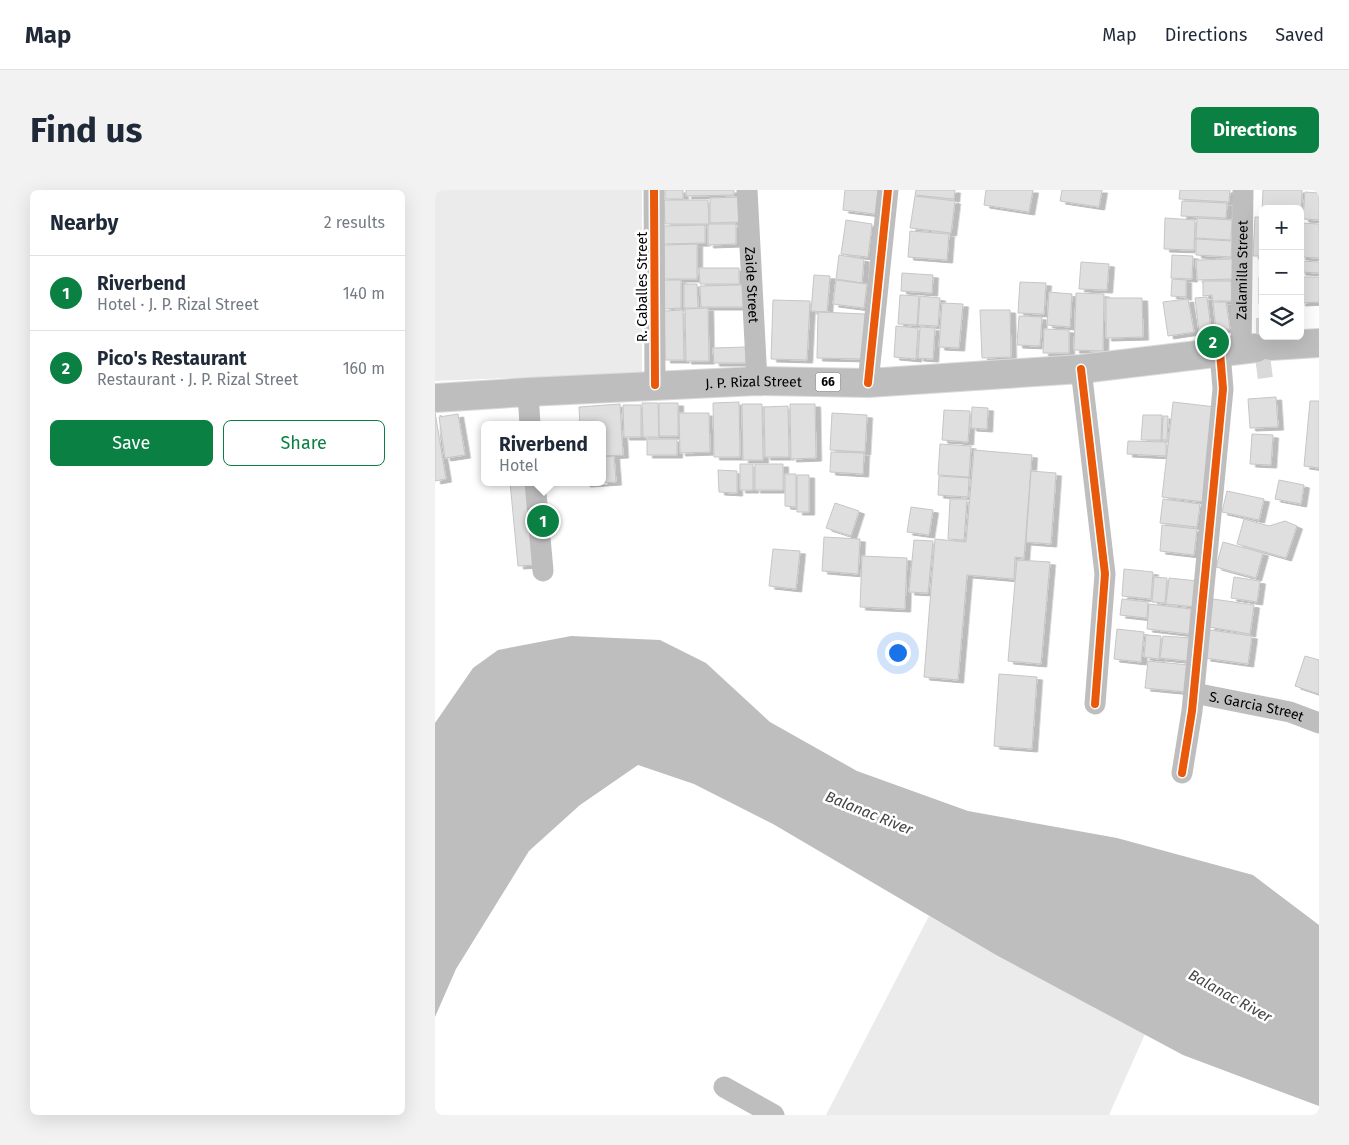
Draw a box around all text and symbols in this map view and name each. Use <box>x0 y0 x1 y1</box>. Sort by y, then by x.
text: Map <box>25 21 71 49</box>
text: Map <box>1102 24 1137 46</box>
text: Directions <box>1165 24 1247 46</box>
text: Saved <box>1275 24 1324 46</box>
button: Directions <box>1191 107 1319 153</box>
text: Find us <box>30 109 142 151</box>
map controls <box>1259 205 1304 340</box>
button: + <box>1259 205 1304 250</box>
text: Nearby <box>50 210 118 236</box>
text: 2 results <box>324 213 385 232</box>
street label: Zalamilla Street <box>1233 219 1251 320</box>
street label: R. Caballes Street <box>634 231 651 342</box>
street label: Zaide Street <box>741 246 763 324</box>
button: − <box>1259 250 1304 295</box>
text: Riverbend <box>97 272 186 295</box>
text: 1 <box>62 284 70 303</box>
text: 140 m <box>343 284 385 303</box>
text: Hotel · J. P. Rizal Street <box>97 295 259 314</box>
button: layers <box>1259 295 1304 340</box>
pin: 2 <box>1197 323 1229 361</box>
text: Pico's Restaurant <box>97 347 247 370</box>
text: 2 <box>62 359 70 378</box>
text: 160 m <box>343 359 385 378</box>
text: Restaurant · J. P. Rizal Street <box>97 370 298 389</box>
street label: J. P. Rizal Street <box>705 372 803 392</box>
road number: 66 <box>815 372 841 392</box>
button: Save <box>50 420 213 466</box>
button: Share <box>223 420 385 466</box>
popup <box>481 421 606 486</box>
text: Riverbend <box>499 433 588 456</box>
text: Hotel <box>499 456 538 475</box>
pin: 1 <box>527 502 559 540</box>
your location <box>885 640 911 666</box>
street label: S. Garcia Street <box>1208 688 1307 725</box>
water label: Balanac River <box>823 787 916 839</box>
water label: Balanac River <box>1185 966 1276 1027</box>

